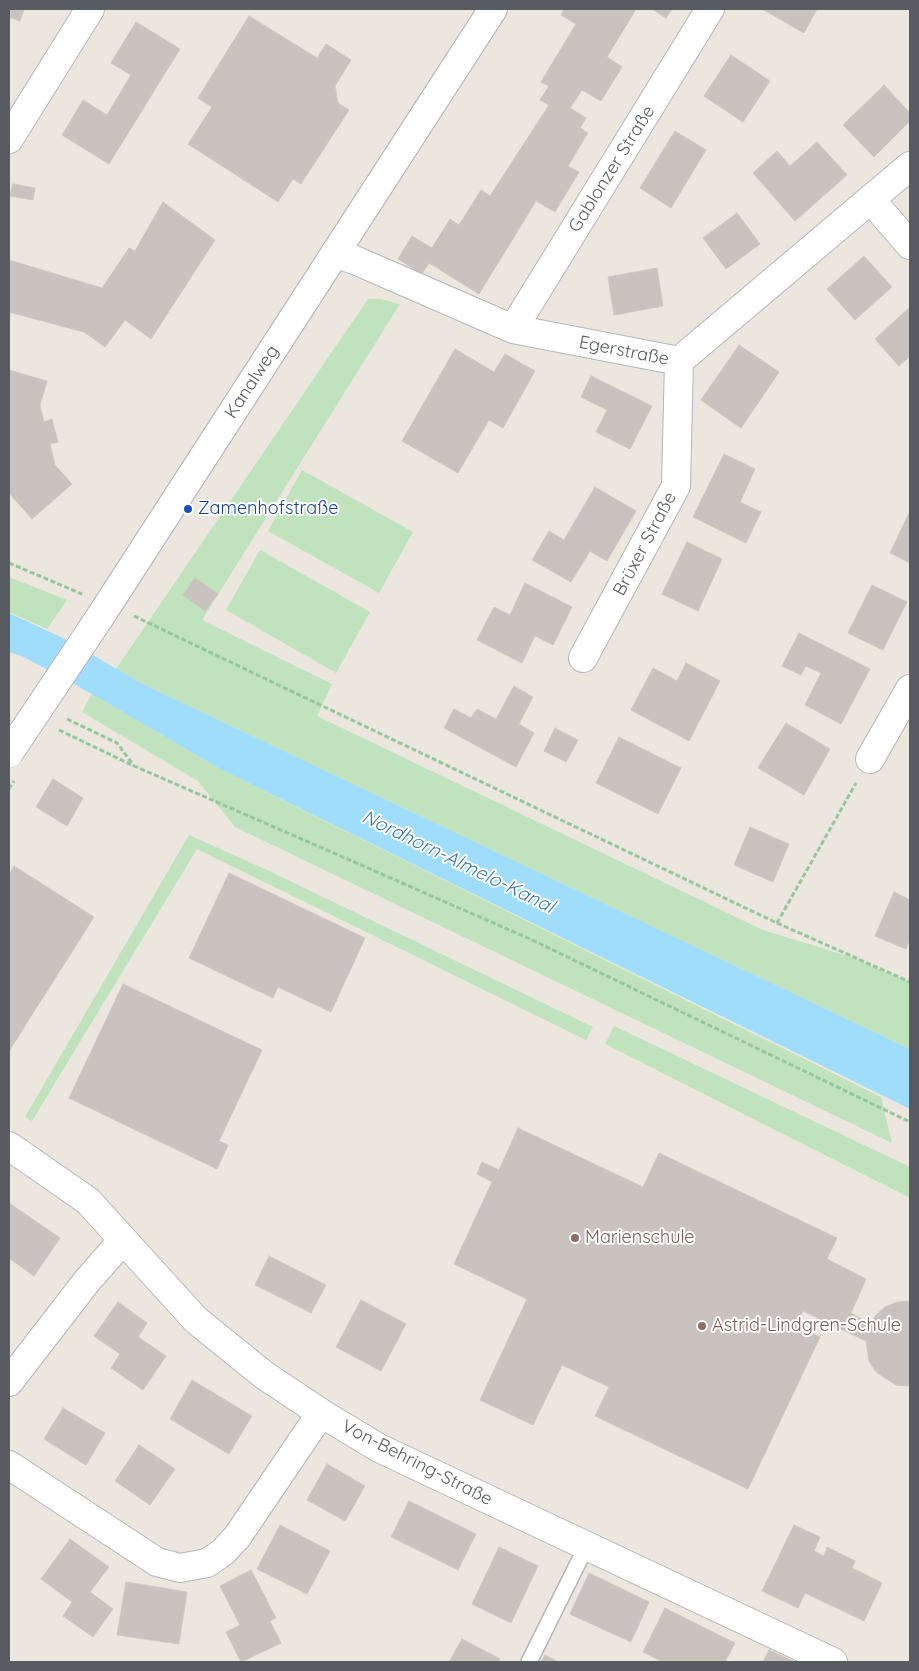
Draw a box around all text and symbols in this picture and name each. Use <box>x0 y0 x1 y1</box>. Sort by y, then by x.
street label: Gablonzer Straße <box>564 102 660 236</box>
street label: Egerstraße <box>577 332 671 370</box>
street label: Kanalweg <box>220 341 284 423</box>
street label: Brüxer Straße <box>609 488 681 600</box>
place label: Zamenhofstraße <box>198 498 338 520</box>
marker: Zamenhofstraße <box>182 503 194 515</box>
water label: Nordhorn-Almelo-Kanal <box>358 806 558 918</box>
place label: Marienschule <box>585 1227 695 1249</box>
marker: Marienschule <box>569 1232 581 1244</box>
place label: Astrid-Lindgren-Schule <box>712 1315 901 1337</box>
marker: Astrid-Lindgren-Schule <box>696 1320 708 1332</box>
street label: Von-Behring-Straße <box>338 1416 496 1510</box>

